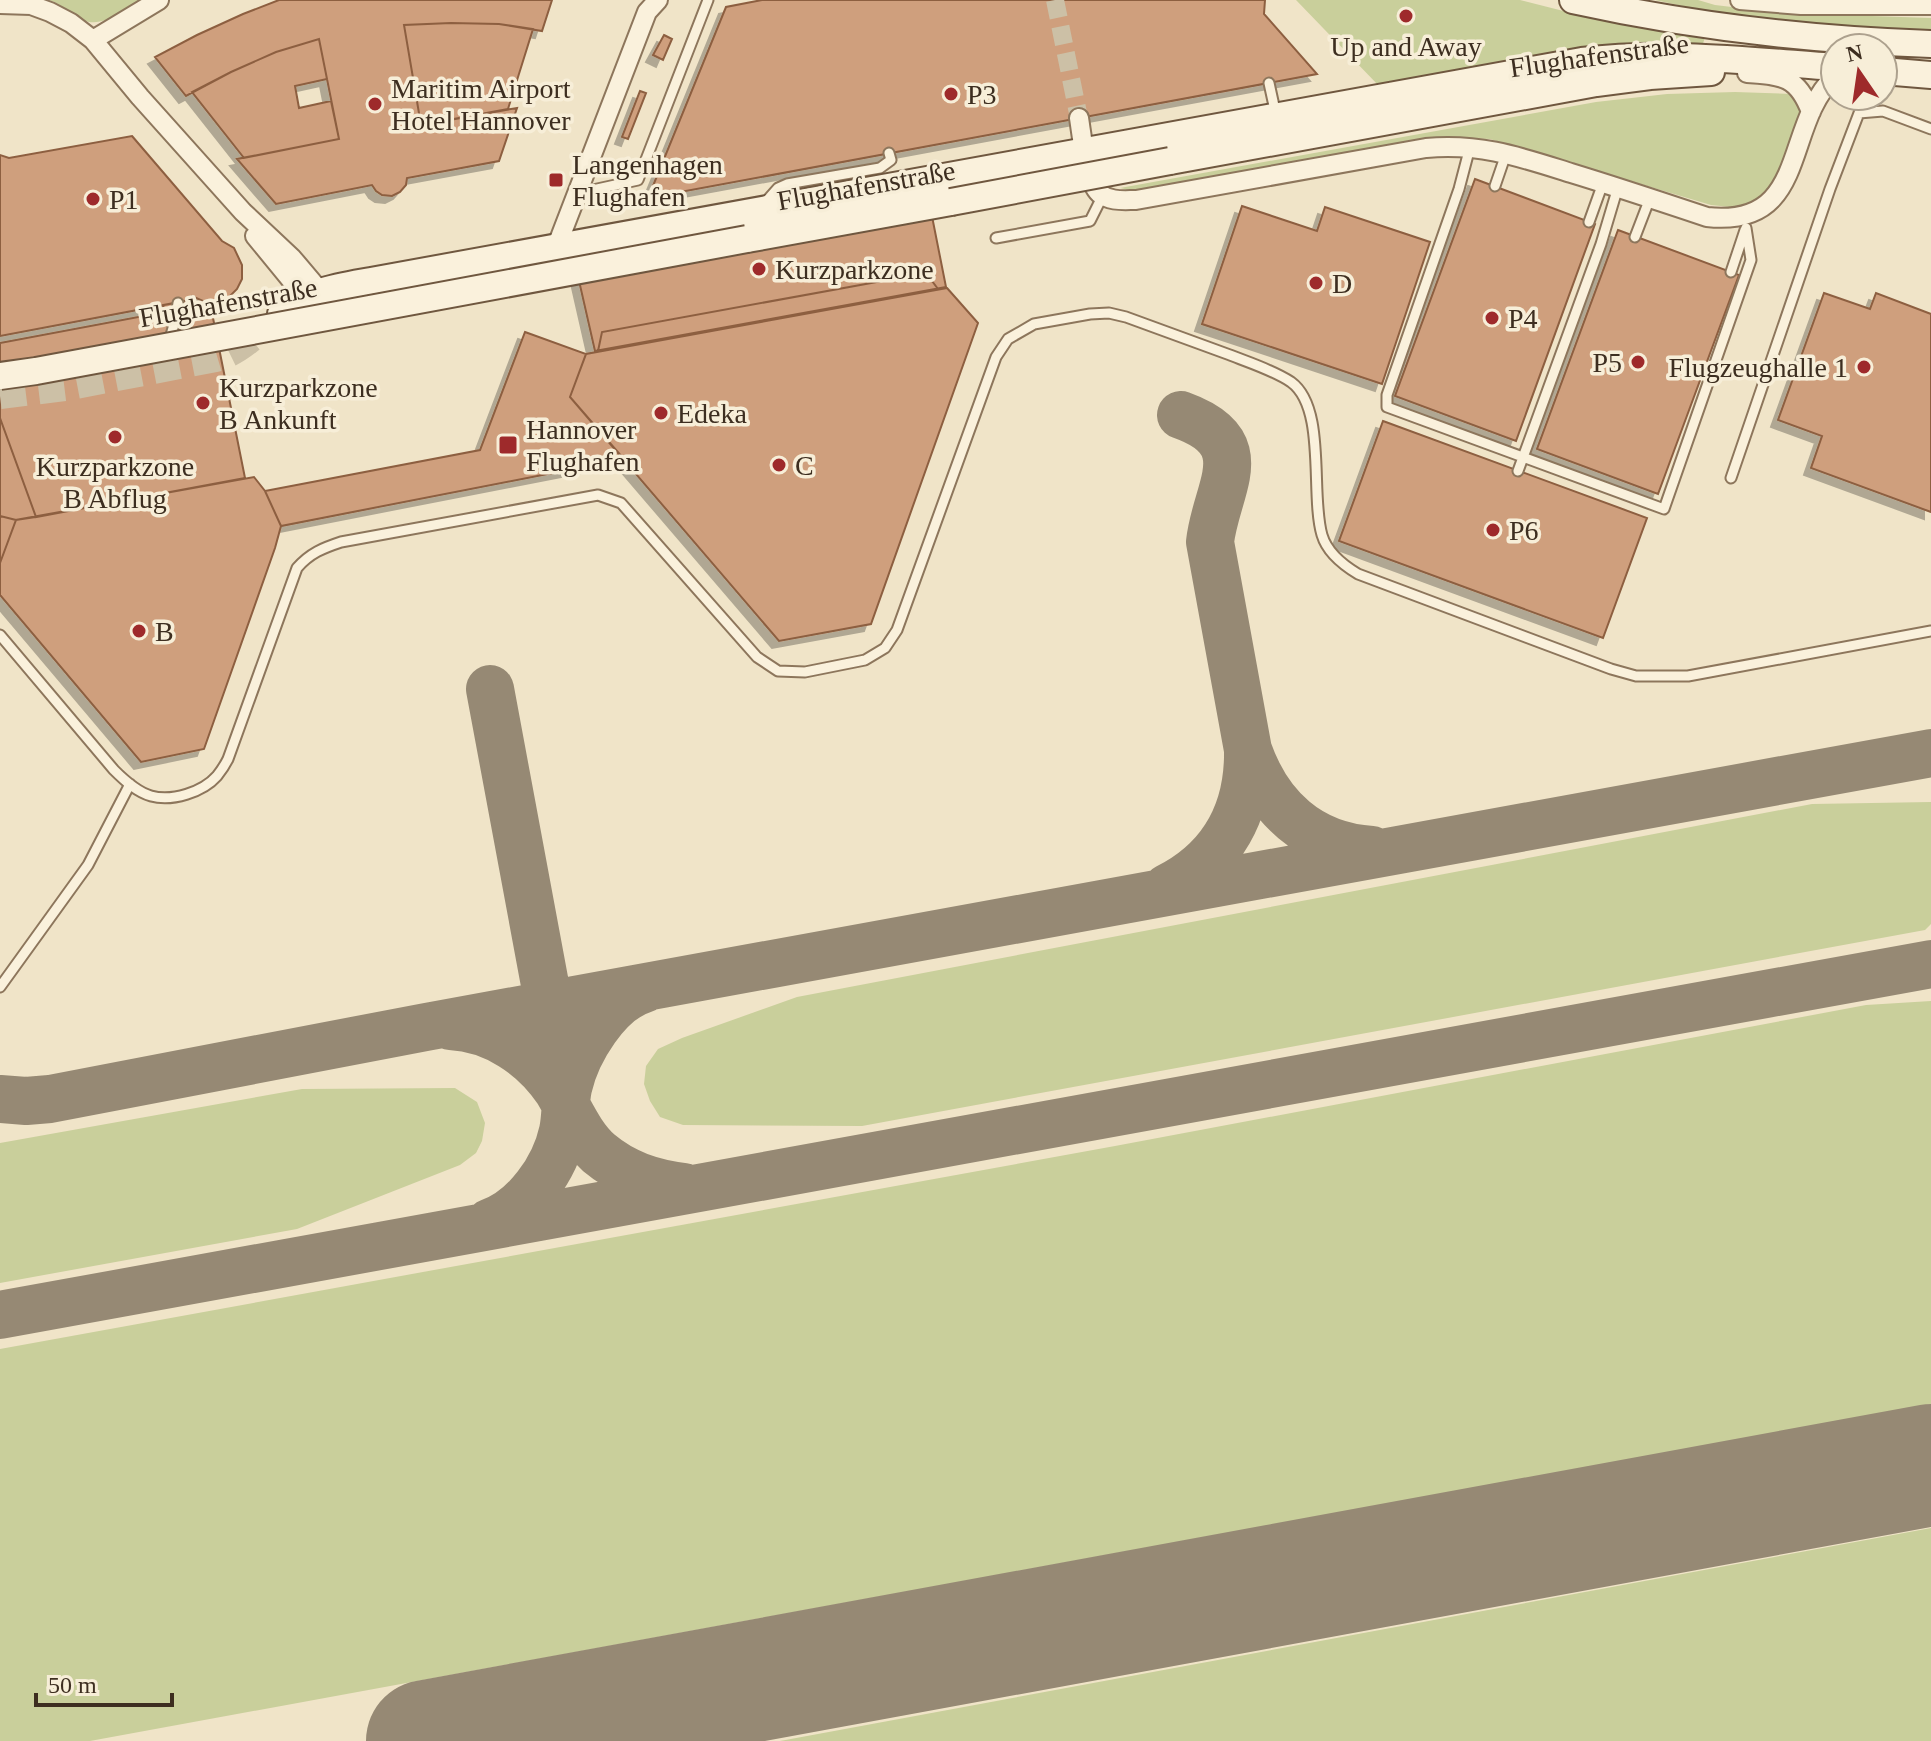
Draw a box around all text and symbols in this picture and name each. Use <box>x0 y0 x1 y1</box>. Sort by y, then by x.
marker: Up and Away <box>1397 7 1415 25</box>
street label: Flughafenstraße <box>1508 28 1691 83</box>
place label: Up and Away <box>1330 31 1482 62</box>
north arrow <box>1819 32 1899 112</box>
text: N <box>1844 39 1865 67</box>
place label: Maritim Airport Hotel Hannover <box>391 73 571 136</box>
place label: P3 <box>967 79 997 110</box>
marker: P3 <box>942 85 960 103</box>
marker: Maritim Airport Hotel Hannover <box>366 95 384 113</box>
place label: Langenhagen Flughafen <box>572 149 723 212</box>
street label: Flughafenstraße <box>775 155 958 216</box>
marker: Langenhagen Flughafen <box>547 171 565 189</box>
place label: P1 <box>109 184 139 215</box>
marker: P1 <box>84 190 102 208</box>
place label: Kurzparkzone <box>775 254 934 285</box>
marker: Kurzparkzone <box>750 260 768 278</box>
place label: D <box>1332 268 1352 299</box>
street label: Flughafenstraße <box>137 272 320 333</box>
marker: D <box>1307 274 1325 292</box>
place label: P4 <box>1508 303 1538 334</box>
marker: P4 <box>1483 309 1501 327</box>
place label: P5 <box>1592 347 1622 378</box>
place label: Flugzeughalle 1 <box>1668 352 1848 383</box>
marker: P5 <box>1629 353 1647 371</box>
marker: Flugzeughalle 1 <box>1855 358 1873 376</box>
place label: Kurzparkzone B Ankunft <box>219 372 378 435</box>
marker: Kurzparkzone B Ankunft <box>194 394 212 412</box>
place label: Edeka <box>677 398 748 429</box>
marker: Edeka <box>652 404 670 422</box>
place label: Hannover Flughafen <box>526 414 640 477</box>
marker: Kurzparkzone B Abflug <box>106 428 124 446</box>
marker: Hannover Flughafen <box>497 434 519 456</box>
place label: C <box>795 450 814 481</box>
place label: Kurzparkzone B Abflug <box>36 451 194 514</box>
marker: C <box>770 456 788 474</box>
place label: P6 <box>1509 515 1539 546</box>
marker: P6 <box>1484 521 1502 539</box>
place label: B <box>155 616 174 647</box>
marker: B <box>130 622 148 640</box>
scale bar <box>36 1657 172 1707</box>
text: 50 m <box>48 1672 97 1698</box>

